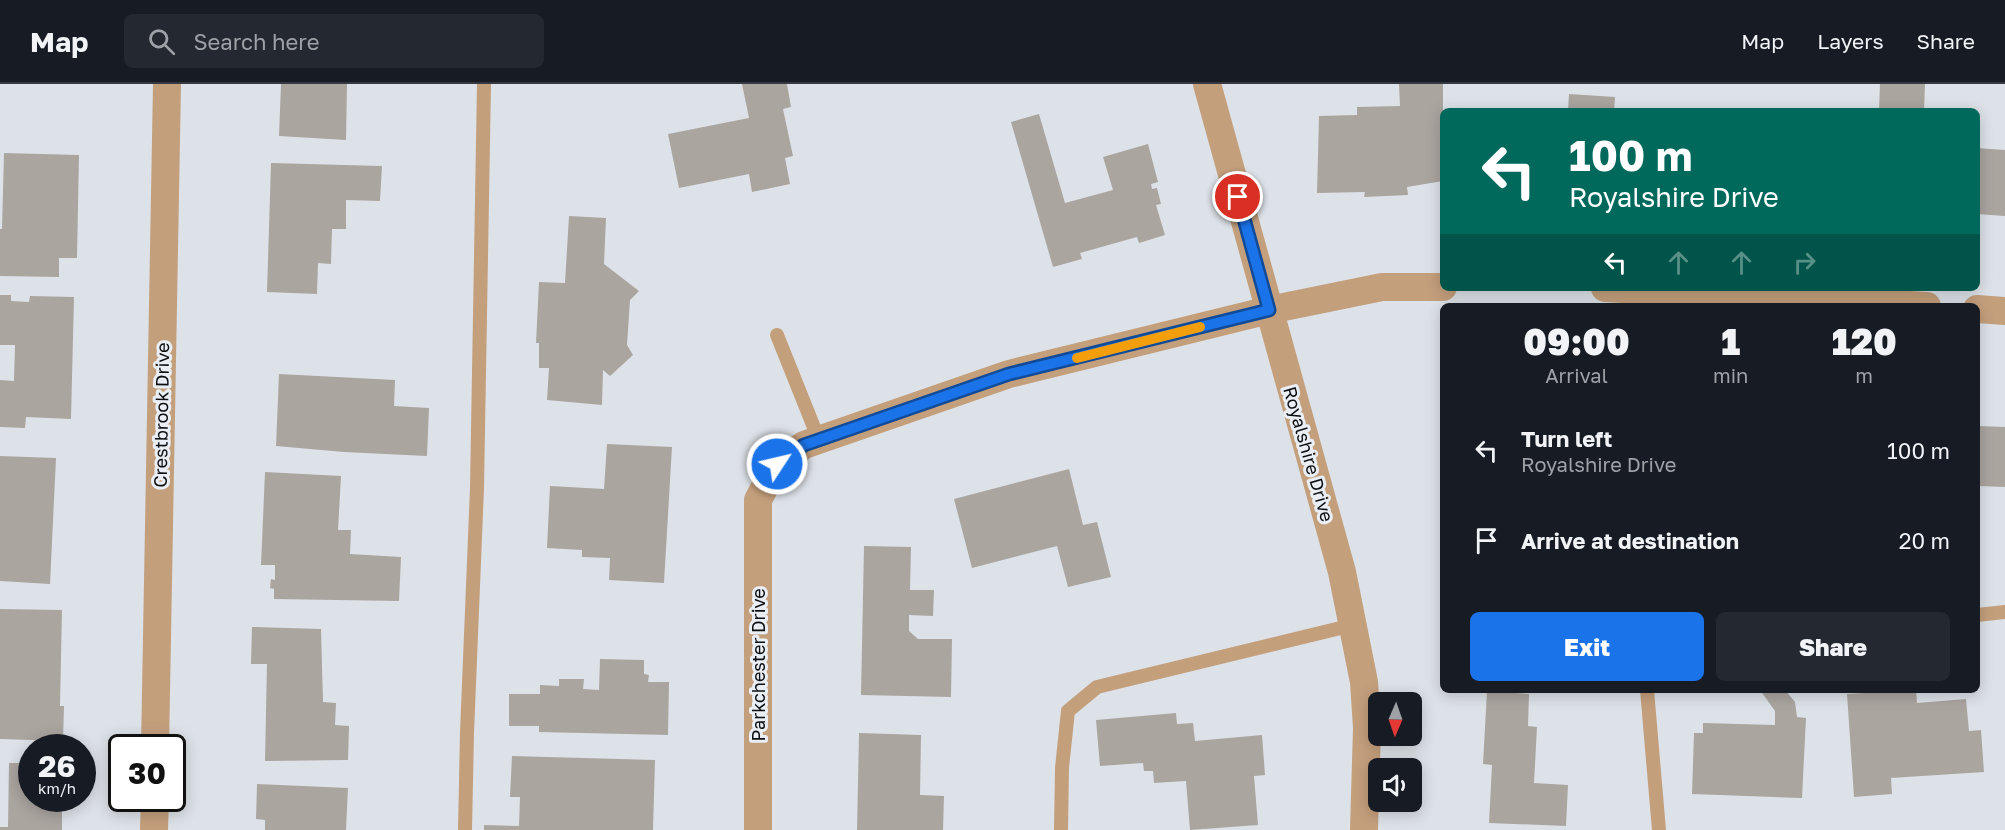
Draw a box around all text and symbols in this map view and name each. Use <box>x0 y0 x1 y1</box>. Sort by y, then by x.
search box <box>124 14 544 68</box>
text: Map <box>30 25 88 58</box>
icon: search <box>145 25 178 58</box>
text: Search here <box>193 28 319 55</box>
text: Map <box>1741 28 1784 54</box>
text: Layers <box>1817 28 1884 54</box>
text: Share <box>1917 28 1975 54</box>
text: 100 m <box>1569 130 1692 180</box>
icon: left <box>1470 132 1548 210</box>
pin <box>1212 171 1263 222</box>
icon: arrive <box>1221 180 1254 213</box>
text: Royalshire Drive <box>1569 181 1779 213</box>
icon: left <box>1599 246 1632 279</box>
icon: ahead <box>1662 246 1695 279</box>
icon: ahead <box>1725 246 1758 279</box>
icon: right <box>1788 246 1821 279</box>
text: 09:00 <box>1523 320 1630 363</box>
text: 1 <box>1721 320 1740 363</box>
text: 120 <box>1832 320 1897 363</box>
street label: Crestbrook Drive <box>149 342 173 488</box>
text: Arrival <box>1545 363 1608 387</box>
text: min <box>1713 363 1748 387</box>
text: m <box>1855 363 1873 387</box>
street label: Royalshire Drive <box>1279 384 1339 524</box>
text: Turn left <box>1521 425 1612 452</box>
position arrow <box>745 432 809 496</box>
icon: left <box>1470 434 1503 467</box>
text: 100 m <box>1887 437 1950 464</box>
text: Royalshire Drive <box>1521 452 1676 476</box>
icon: arrive <box>1470 524 1503 557</box>
text: Arrive at destination <box>1521 527 1739 554</box>
text: 20 m <box>1899 527 1950 554</box>
street label: Parkchester Drive <box>747 588 769 742</box>
button: Exit <box>1470 612 1704 681</box>
button: Share <box>1716 612 1950 681</box>
north arrow <box>1368 692 1422 746</box>
map controls <box>1368 692 1422 812</box>
speed limit sign: 30 <box>108 734 186 812</box>
text: 26 <box>38 748 76 784</box>
button: sound <box>1368 758 1422 812</box>
text: km/h <box>38 779 76 797</box>

